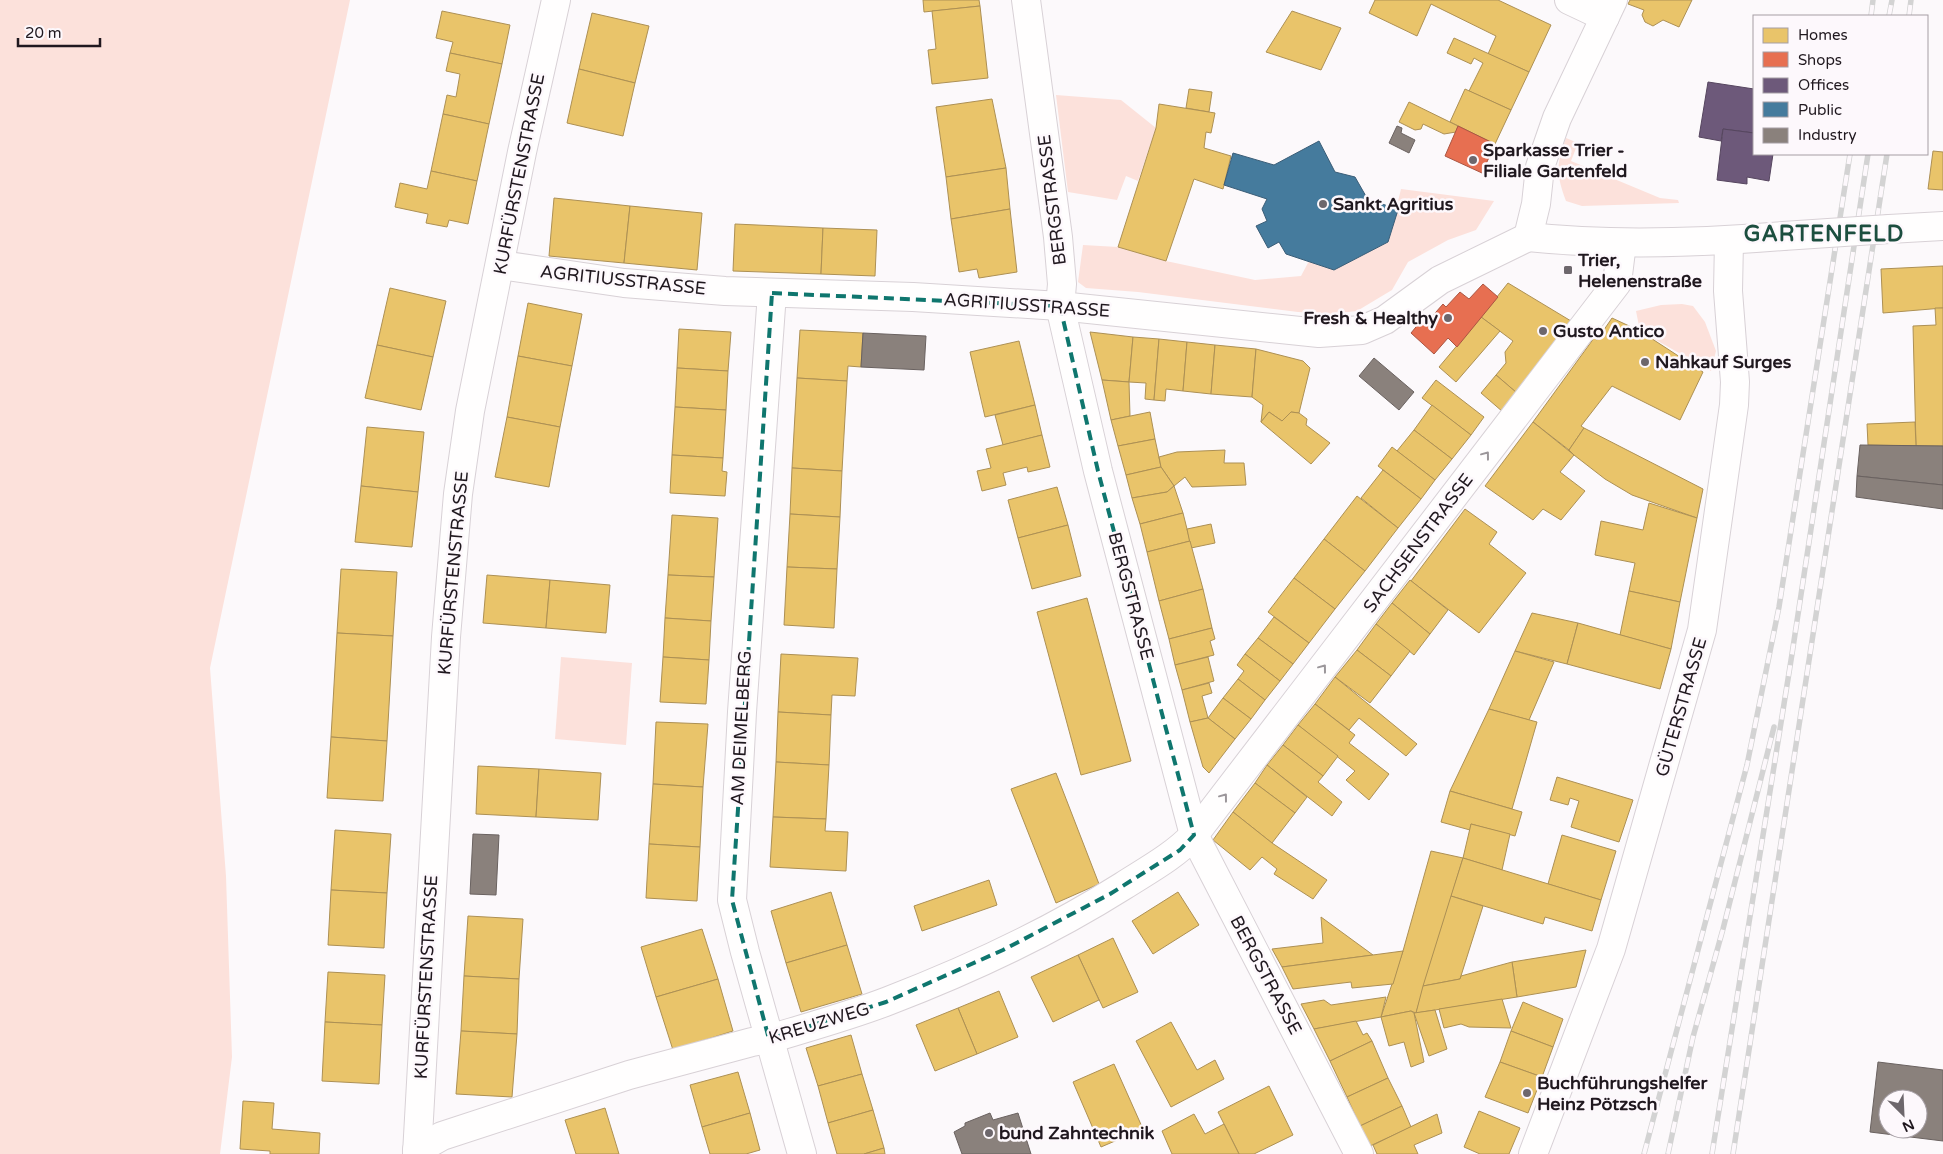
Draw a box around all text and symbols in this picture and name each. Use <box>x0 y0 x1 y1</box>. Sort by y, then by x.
scale bar <box>18 15 100 47</box>
legend <box>1753 15 1928 155</box>
text: 20 m <box>25 24 62 42</box>
text: Homes <box>1798 26 1848 44</box>
text: Shops <box>1798 51 1842 69</box>
street label: KURFÜRSTENSTRASSE <box>489 72 549 276</box>
text: Offices <box>1798 76 1849 94</box>
text: Public <box>1798 101 1842 119</box>
text: Industry <box>1798 126 1857 144</box>
street label: BERGSTRASSE <box>1033 133 1071 267</box>
place label: Sparkasse Trier - Filiale Gartenfeld <box>1483 139 1627 182</box>
marker: Sparkasse Trier - Filiale Gartenfeld <box>1467 154 1479 166</box>
place label: Sankt Agritius <box>1333 193 1454 215</box>
marker: Sankt Agritius <box>1317 198 1329 210</box>
district label: GARTENFELD <box>1744 221 1904 247</box>
place label: Trier, Helenenstraße <box>1577 249 1702 292</box>
street label: AGRITIUSSTRASSE <box>539 260 707 300</box>
marker: Trier, Helenenstraße <box>1562 264 1574 276</box>
street label: AGRITIUSSTRASSE <box>943 288 1111 322</box>
place label: Fresh & Healthy <box>1303 307 1438 329</box>
marker: Fresh & Healthy <box>1442 312 1454 324</box>
place label: Gusto Antico <box>1553 320 1664 342</box>
marker: Gusto Antico <box>1537 325 1549 337</box>
place label: Nahkauf Surges <box>1655 351 1792 373</box>
marker: Nahkauf Surges <box>1639 356 1651 368</box>
one-way arrow <box>1480 452 1488 461</box>
street label: SACHSENSTRASSE <box>1358 469 1478 617</box>
street label: KURFÜRSTENSTRASSE <box>433 470 473 676</box>
street label: BERGSTRASSE <box>1103 530 1159 662</box>
street label: GÜTERSTRASSE <box>1651 635 1711 779</box>
street label: AM DEIMELBERG <box>726 650 756 806</box>
one-way arrow <box>1317 665 1325 674</box>
one-way arrow <box>1218 793 1227 803</box>
street label: KURFÜRSTENSTRASSE <box>410 874 442 1080</box>
street label: BERGSTRASSE <box>1225 912 1307 1038</box>
street label: KREUZWEG <box>766 997 872 1049</box>
place label: Buchführungshelfer Heinz Pötzsch <box>1537 1072 1708 1115</box>
marker: Buchführungshelfer Heinz Pötzsch <box>1521 1087 1533 1099</box>
north arrow <box>1878 1089 1928 1139</box>
text: N <box>1899 1115 1917 1135</box>
place label: bund Zahntechnik <box>999 1122 1155 1144</box>
marker: bund Zahntechnik <box>983 1127 995 1139</box>

